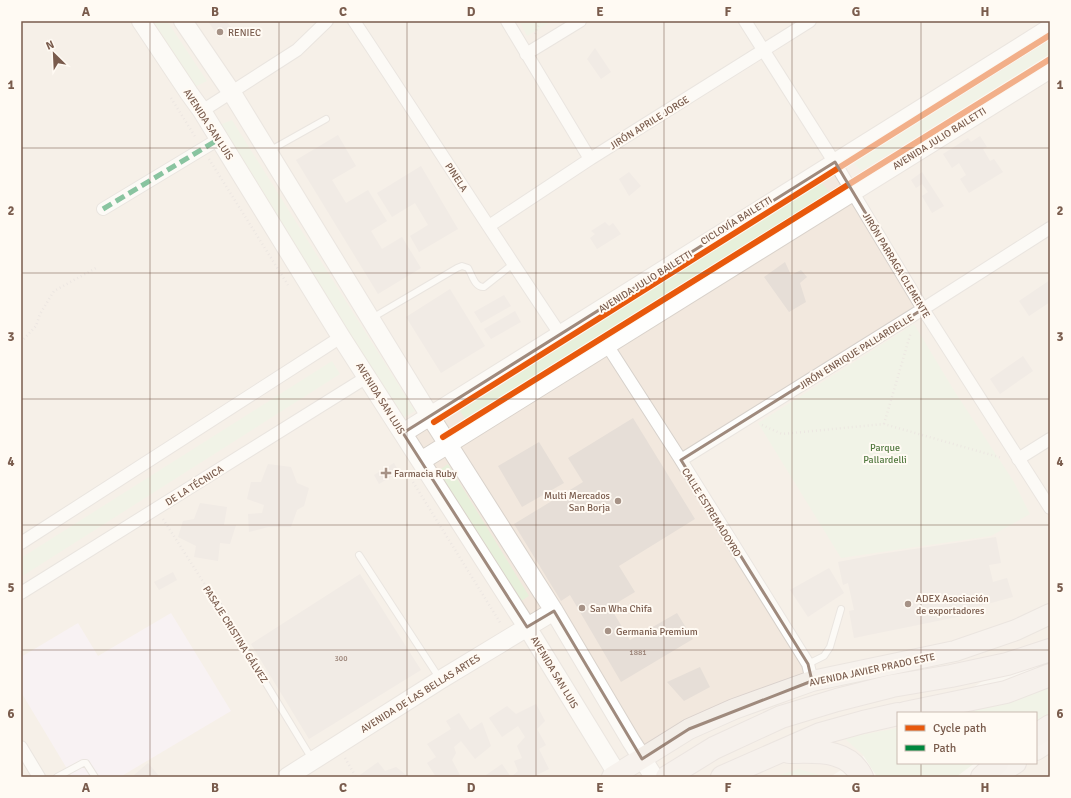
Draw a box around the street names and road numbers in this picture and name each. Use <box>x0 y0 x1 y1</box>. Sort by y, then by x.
street label: AVENIDA SAN LUIS <box>181 87 236 163</box>
street label: JIRÓN APRILE JORGE <box>607 92 692 152</box>
street label: AVENIDA JULIO BAILETTI <box>890 105 989 173</box>
street label: PINELA <box>442 161 470 194</box>
street label: CICLOVÍA BAILETTI <box>698 193 775 248</box>
street label: JIRÓN PARRAGA CLEMENTE <box>860 210 933 321</box>
street label: AVENIDA JULIO BAILETTI <box>596 248 695 316</box>
street label: JIRÓN ENRIQUE PALLARDELLE <box>796 311 916 392</box>
street label: AVENIDA SAN LUIS <box>353 361 407 437</box>
street label: DE LA TÉCNICA <box>163 462 226 508</box>
street label: CALLE ESTREMADOYRO <box>679 466 744 559</box>
street label: PASAJE CRISTINA GÁLVEZ <box>200 583 271 686</box>
street label: AVENIDA SAN LUIS <box>528 634 581 711</box>
street label: AVENIDA JAVIER PRADO ESTE <box>808 651 937 689</box>
street label: AVENIDA DE LAS BELLAS ARTES <box>359 652 483 736</box>

